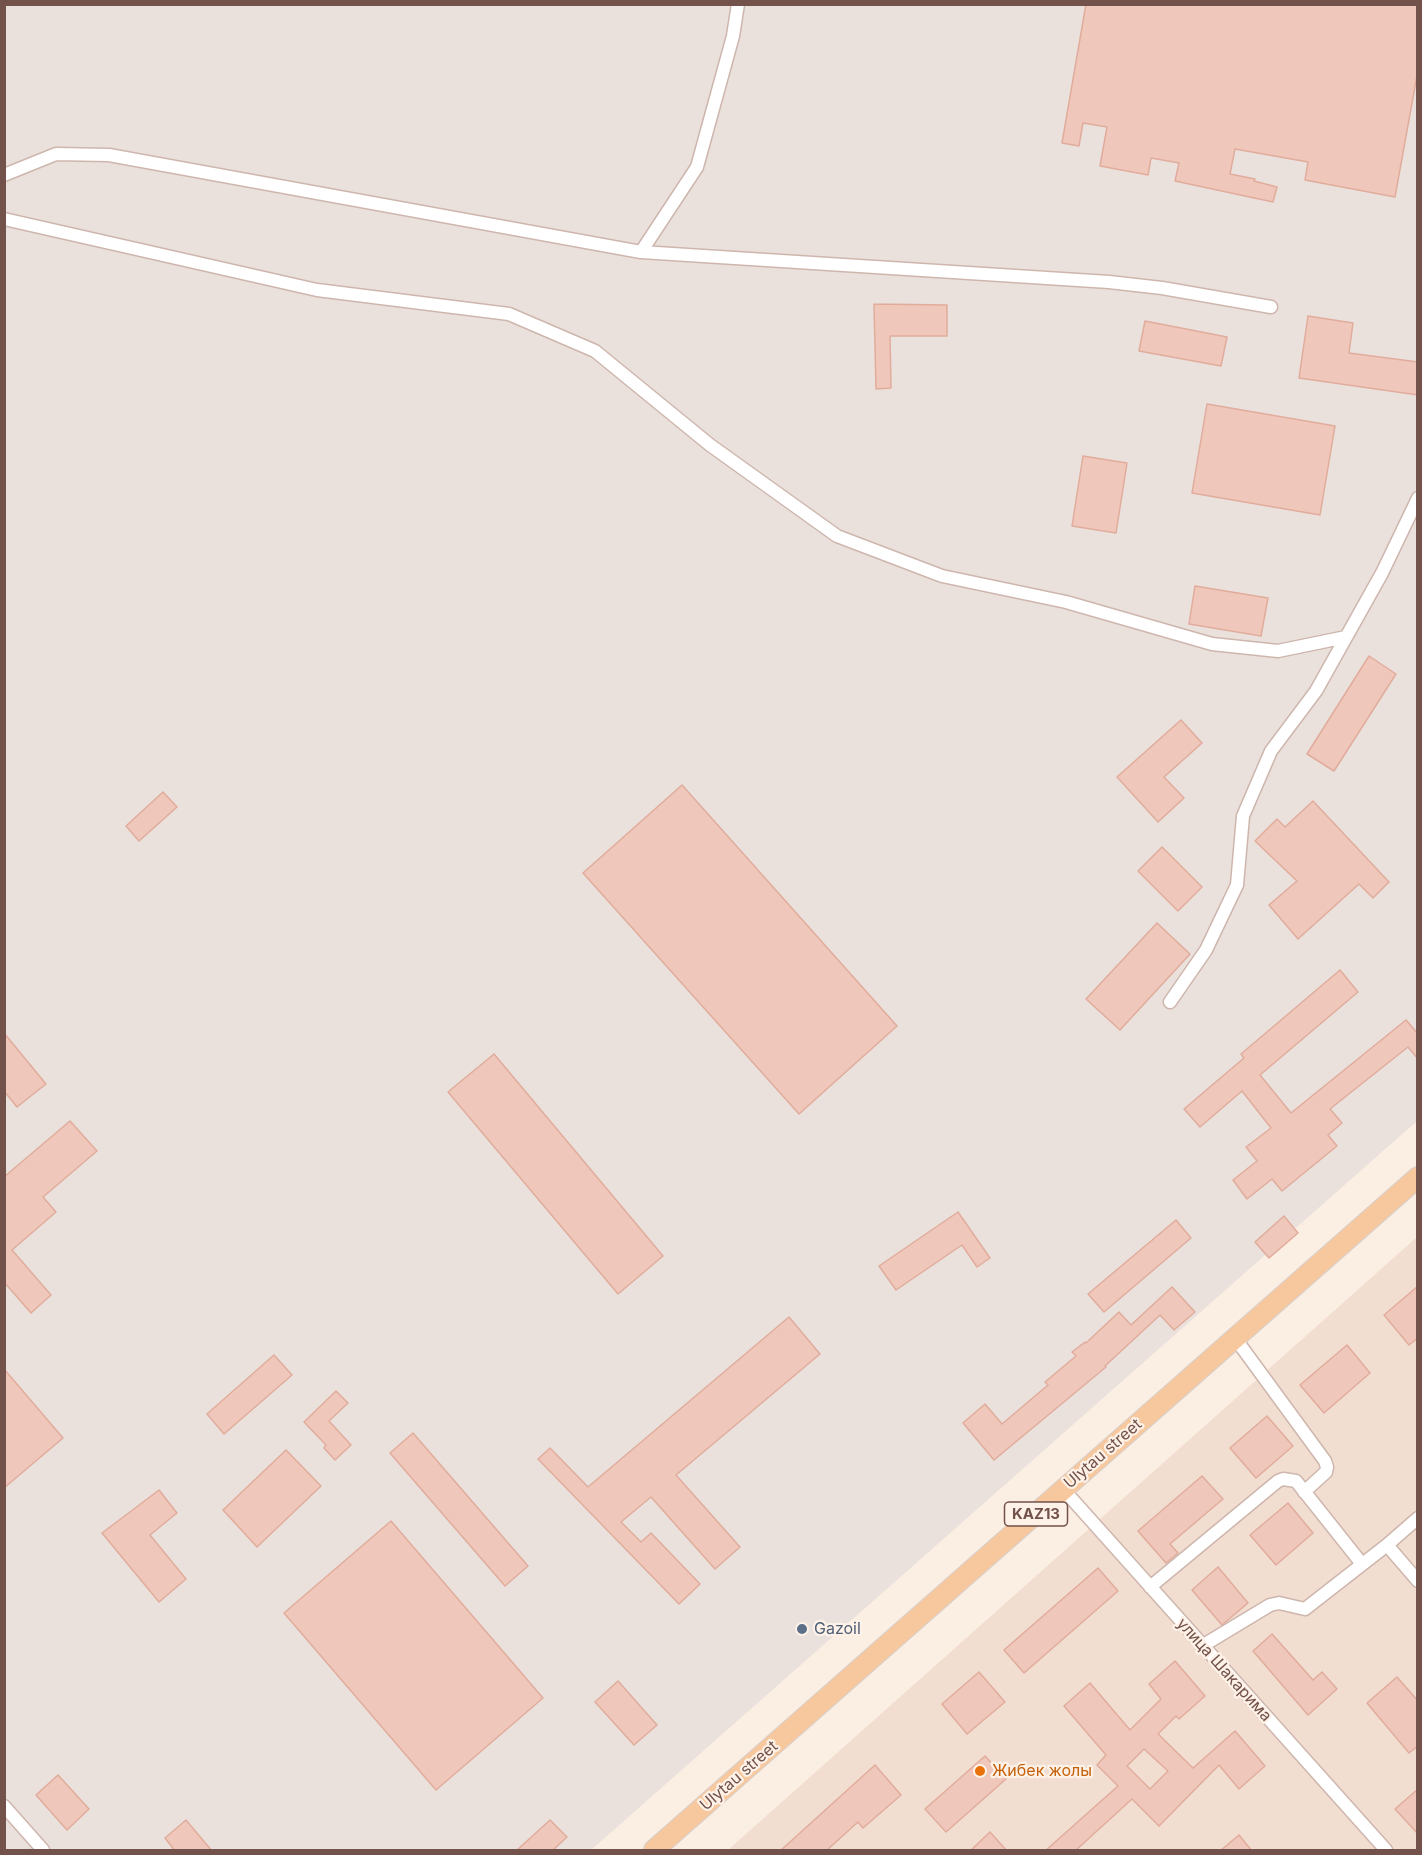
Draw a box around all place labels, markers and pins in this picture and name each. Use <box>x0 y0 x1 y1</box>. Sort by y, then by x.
place label: Gazoil <box>814 1619 861 1639</box>
marker: Gazoil <box>795 1622 809 1636</box>
place label: Жибек жолы <box>992 1761 1092 1781</box>
marker: Жибек жолы <box>973 1764 987 1778</box>

